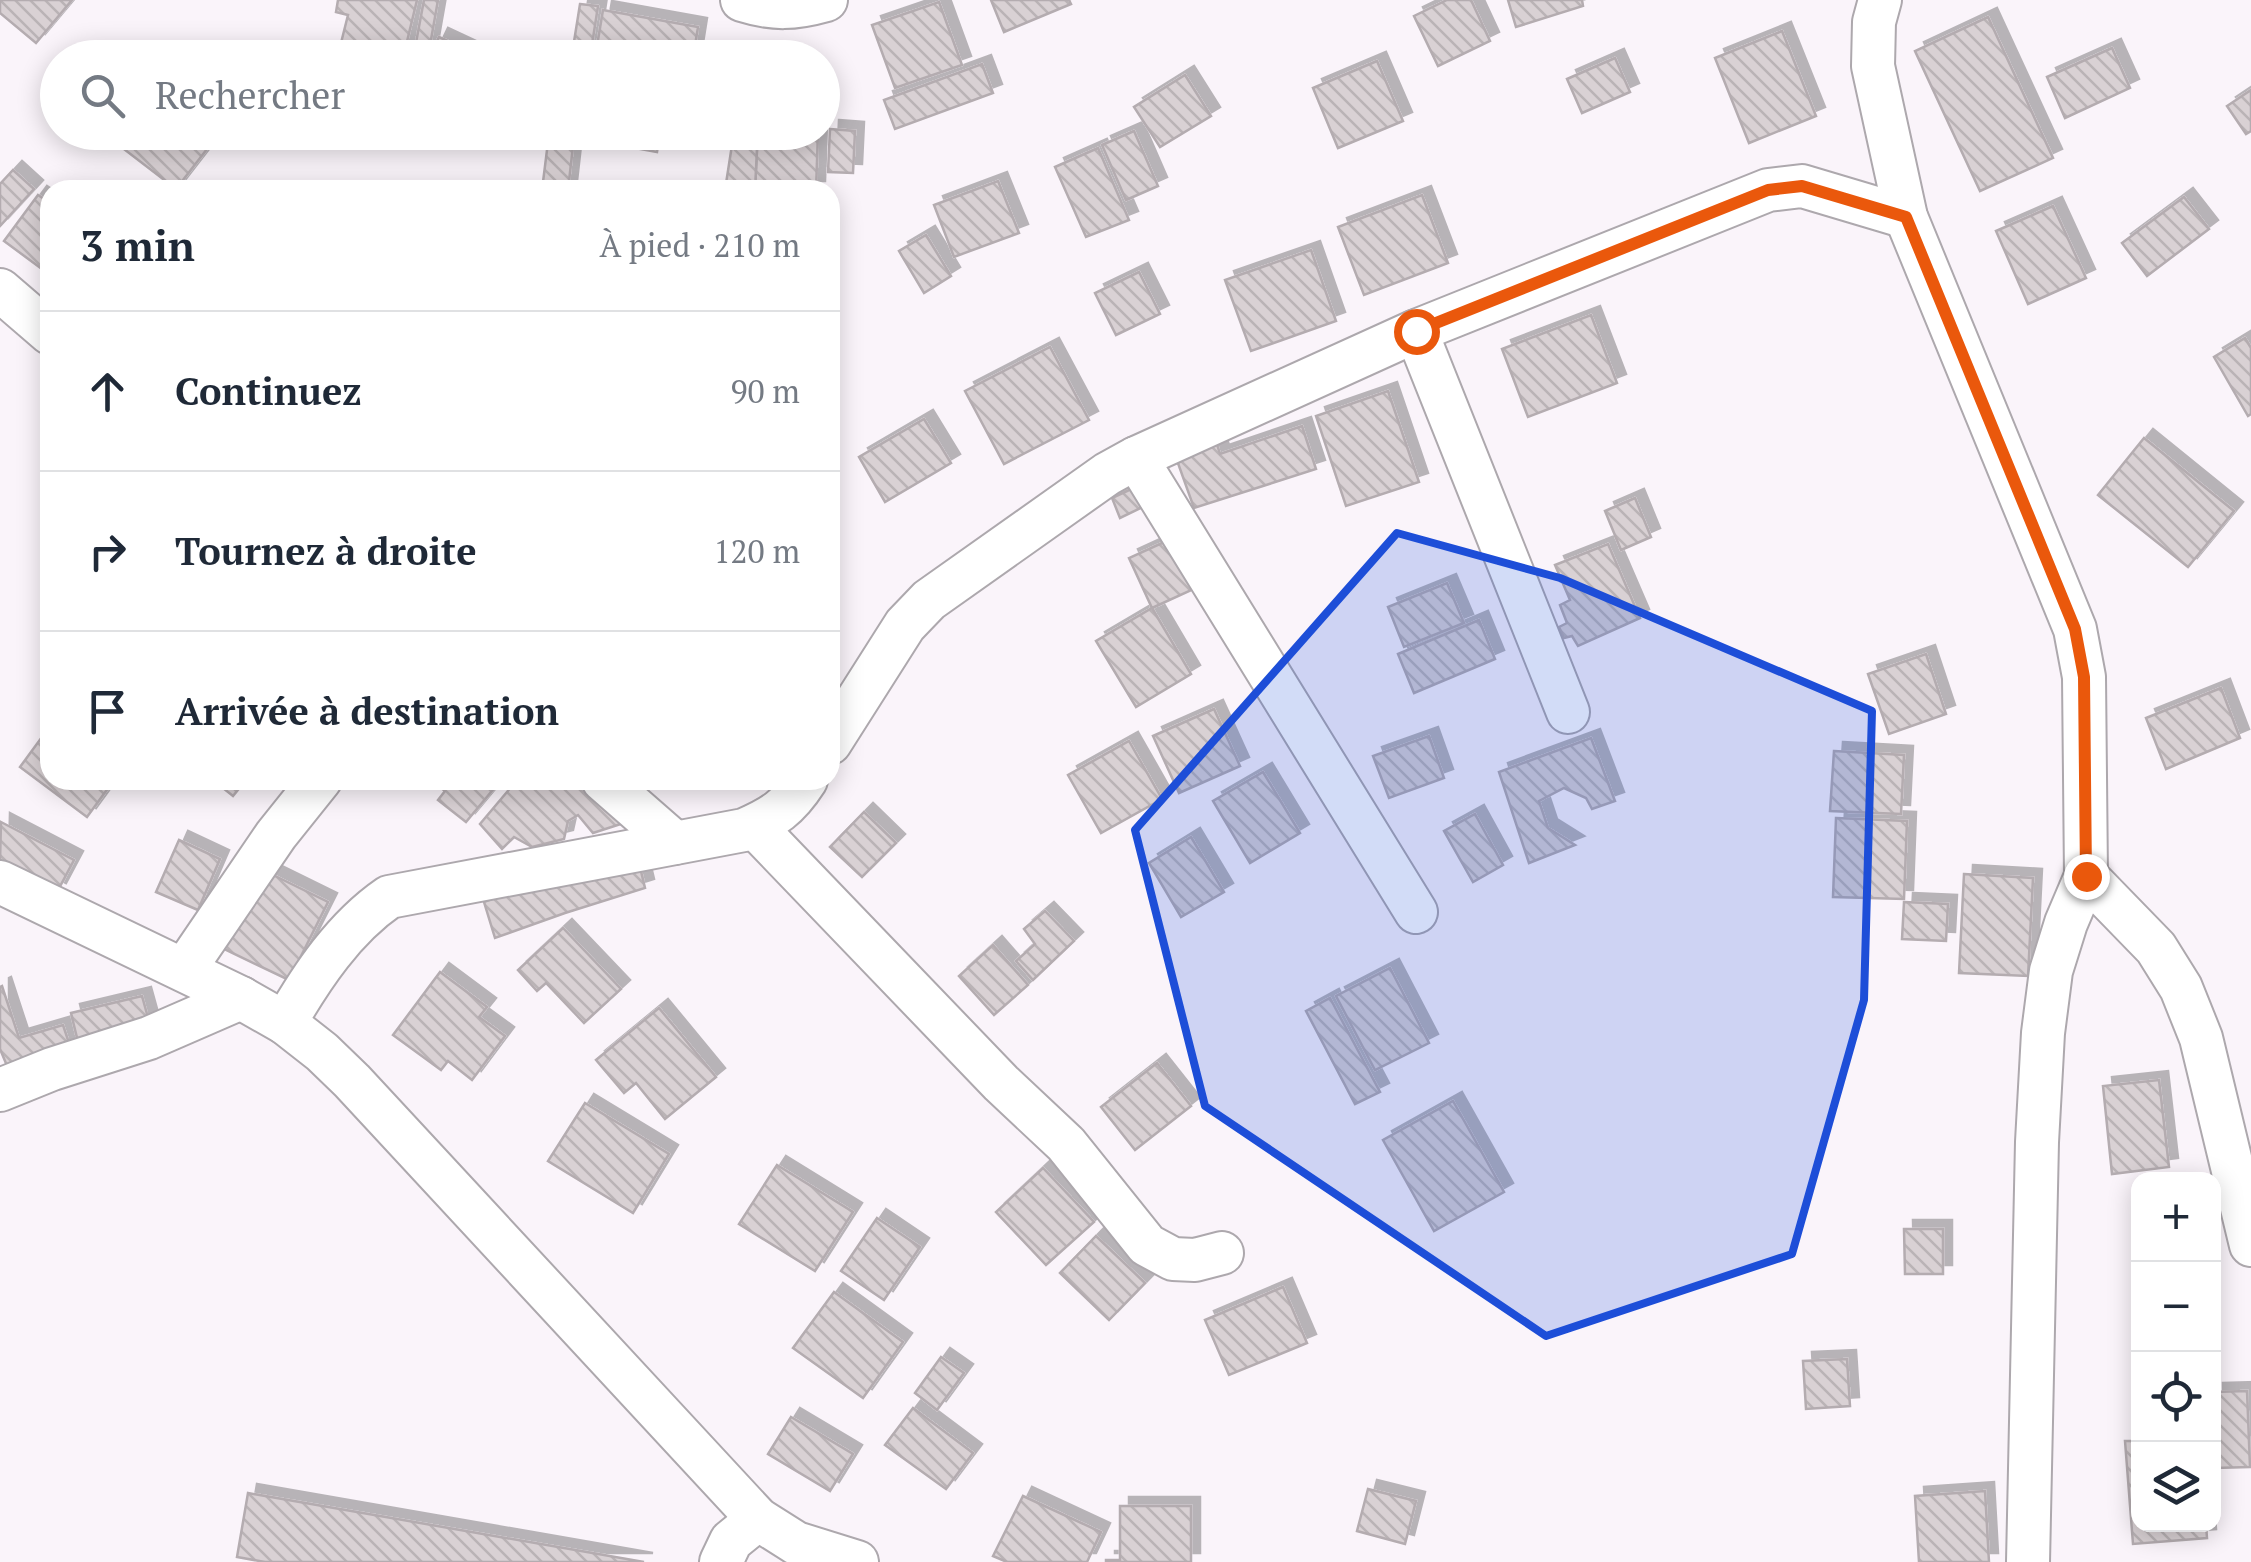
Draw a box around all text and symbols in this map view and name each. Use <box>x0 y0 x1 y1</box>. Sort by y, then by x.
search box <box>40 40 840 150</box>
icon: search <box>75 68 130 123</box>
text: Rechercher <box>155 70 345 120</box>
text: 3 min <box>80 217 195 273</box>
text: À pied · 210 m <box>600 224 800 266</box>
route start <box>1394 309 1440 355</box>
icon: ahead <box>80 364 135 419</box>
text: Continuez <box>175 366 362 416</box>
text: 90 m <box>730 370 800 412</box>
icon: right <box>80 524 135 579</box>
text: Tournez à droite <box>175 526 477 576</box>
text: 120 m <box>713 530 800 572</box>
icon: arrive <box>80 684 135 739</box>
text: Arrivée à destination <box>175 686 559 736</box>
route end <box>2064 854 2110 900</box>
map controls <box>2131 1172 2221 1532</box>
button: + <box>2131 1172 2221 1262</box>
button: − <box>2131 1262 2221 1352</box>
button: locate <box>2131 1352 2221 1442</box>
button: layers <box>2131 1442 2221 1532</box>

